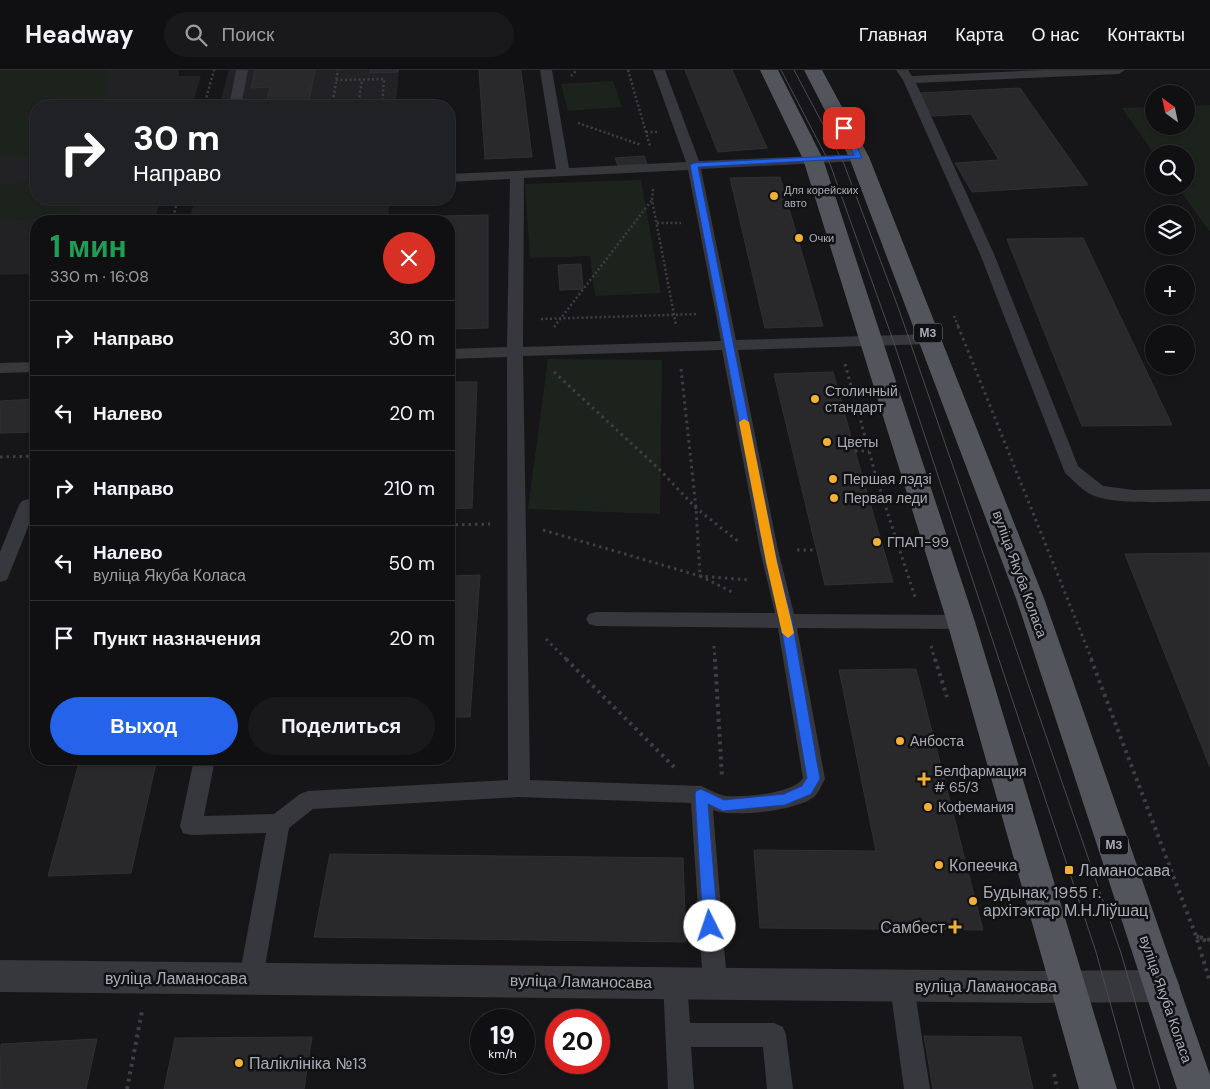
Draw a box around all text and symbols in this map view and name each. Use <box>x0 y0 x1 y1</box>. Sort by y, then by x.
search box <box>164 12 514 57</box>
text: Headway <box>25 19 134 50</box>
icon: search <box>182 21 210 49</box>
text: Поиск <box>222 22 274 47</box>
text: Главная <box>859 23 927 47</box>
text: Карта <box>955 23 1004 47</box>
text: О нас <box>1032 23 1079 47</box>
text: Контакты <box>1107 23 1185 47</box>
north arrow <box>1145 85 1195 135</box>
map controls <box>1145 85 1195 375</box>
pin <box>823 107 865 149</box>
icon: arrive <box>830 114 858 142</box>
text: 30 m <box>133 115 220 161</box>
icon: right <box>50 120 115 185</box>
button: search <box>1145 145 1195 195</box>
text: Направо <box>133 159 221 188</box>
place label: Для корейских авто <box>784 183 859 210</box>
marker: Для корейских авто <box>768 190 780 202</box>
button: layers <box>1145 205 1195 255</box>
text: 1 мин <box>50 227 127 266</box>
place label: Очки <box>809 231 834 245</box>
button: close <box>383 232 435 284</box>
marker: Очки <box>793 232 805 244</box>
button: + <box>1145 265 1195 315</box>
text: 330 m · 16:08 <box>50 266 149 287</box>
icon: right <box>50 324 78 352</box>
road number: М3 <box>914 324 942 342</box>
button: − <box>1145 325 1195 375</box>
text: Направо <box>93 326 174 351</box>
text: 30 m <box>389 326 435 351</box>
place label: Столичный стандарт <box>825 382 898 416</box>
marker: Столичный стандарт <box>809 393 821 405</box>
icon: left <box>50 399 78 427</box>
text: Налево <box>93 401 163 426</box>
text: 20 m <box>389 401 435 426</box>
place label: Цветы <box>837 433 878 451</box>
marker: Цветы <box>821 436 833 448</box>
place label: Першая лэдзі <box>843 470 932 488</box>
marker: Першая лэдзі <box>827 473 839 485</box>
icon: right <box>50 474 78 502</box>
text: Направо <box>93 476 174 501</box>
text: 210 m <box>383 476 435 501</box>
place label: Первая леди <box>844 489 928 507</box>
marker: Первая леди <box>828 492 840 504</box>
street label: вуліца Якуба Коласа <box>989 508 1051 640</box>
place label: ГПАП-99 <box>887 533 949 551</box>
marker: ГПАП-99 <box>871 536 883 548</box>
text: Налево <box>93 540 163 565</box>
icon: left <box>50 549 78 577</box>
text: 50 m <box>388 551 435 576</box>
text: вуліца Якуба Коласа <box>93 565 246 586</box>
icon: arrive <box>50 624 78 652</box>
text: Пункт назначения <box>93 626 261 651</box>
text: 20 m <box>389 626 435 651</box>
button: Выход <box>50 697 238 755</box>
button: Поделиться <box>248 697 435 755</box>
place label: Анбоста <box>910 732 964 750</box>
marker: Анбоста <box>894 735 906 747</box>
place label: Белфармация # 65/3 <box>934 762 1027 796</box>
marker: Белфармация # 65/3 <box>918 773 930 785</box>
place label: Кофемания <box>938 798 1014 816</box>
marker: Кофемания <box>922 801 934 813</box>
road number: М3 <box>1100 836 1128 854</box>
place label: Копеечка <box>949 855 1018 876</box>
marker: Копеечка <box>933 859 945 871</box>
place label: Ламаносава <box>1079 860 1170 881</box>
marker: Ламаносава <box>1063 864 1075 876</box>
place label: Будынак, 1955 г. архітэктар М.Н.Ліўшац <box>983 882 1148 921</box>
marker: Будынак, 1955 г. архітэктар М.Н.Ліўшац <box>967 895 979 907</box>
position arrow <box>683 899 735 951</box>
place label: Самбест <box>880 917 946 938</box>
marker: Самбест <box>949 921 961 933</box>
street label: вуліца Якуба Коласа <box>1136 933 1196 1065</box>
street label: вуліца Ламаносава <box>105 968 247 989</box>
street label: вуліца Ламаносава <box>510 970 652 993</box>
street label: вуліца Ламаносава <box>915 976 1057 997</box>
speed limit sign: 20 <box>545 1009 610 1074</box>
text: 19 <box>490 1019 515 1052</box>
text: km/h <box>488 1046 517 1062</box>
place label: Паліклініка №13 <box>249 1053 367 1074</box>
marker: Паліклініка №13 <box>233 1057 245 1069</box>

